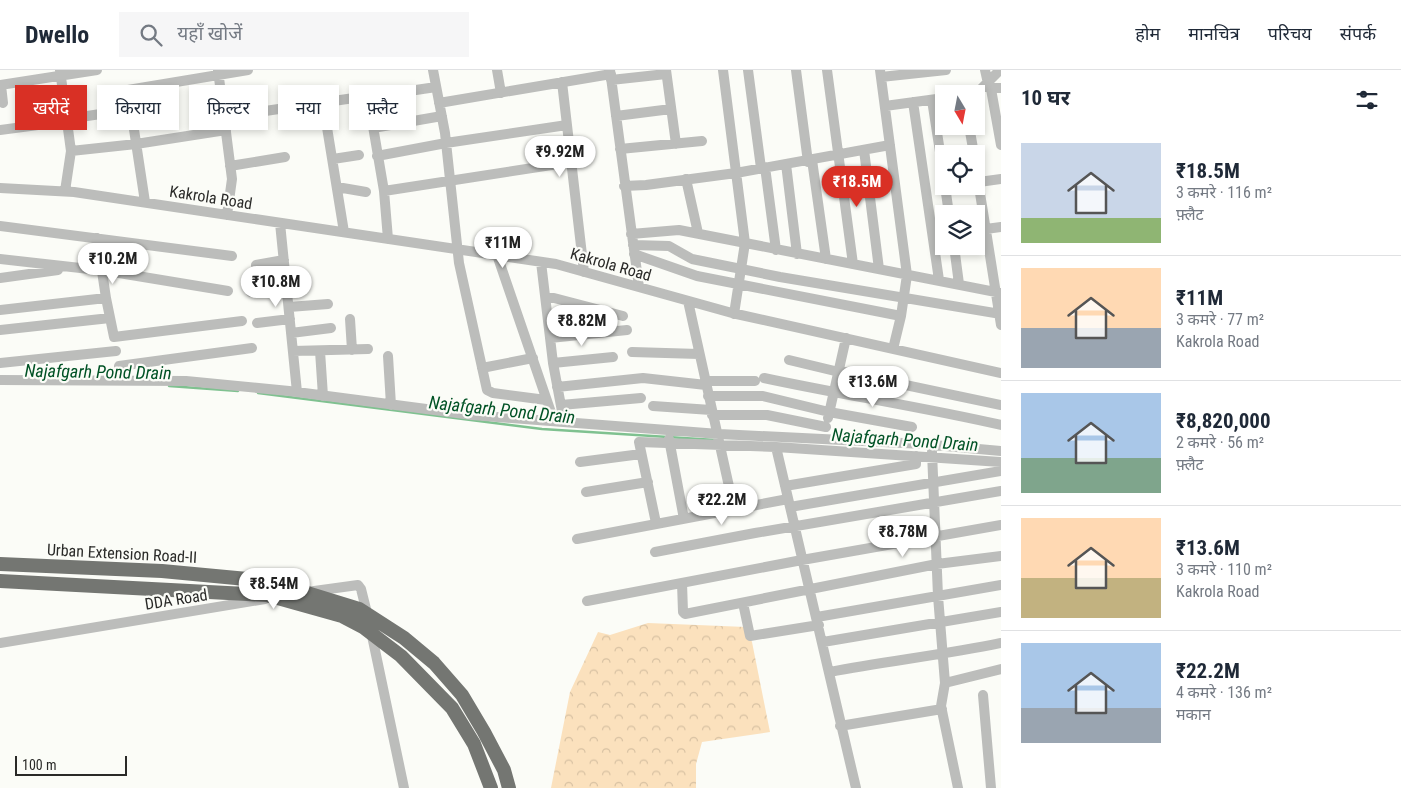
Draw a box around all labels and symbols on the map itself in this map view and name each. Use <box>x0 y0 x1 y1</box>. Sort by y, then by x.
north arrow <box>935 85 985 135</box>
pin: ₹9.92M <box>519 136 601 178</box>
pin: ₹18.5M <box>816 166 898 208</box>
street label: Kakrola Road <box>168 182 254 213</box>
pin: ₹11M <box>473 226 533 269</box>
pin: ₹10.2M <box>72 242 154 285</box>
street label: Kakrola Road <box>568 244 654 285</box>
pin: ₹10.8M <box>235 266 317 308</box>
pin: ₹8.82M <box>541 304 623 347</box>
water label: Najafgarh Pond Drain <box>24 360 172 383</box>
pin: ₹13.6M <box>832 366 914 408</box>
water label: Najafgarh Pond Drain <box>428 391 576 428</box>
water label: Najafgarh Pond Drain <box>831 424 979 455</box>
pin: ₹22.2M <box>681 484 763 526</box>
pin: ₹8.78M <box>862 516 944 558</box>
street label: Urban Extension Road-II <box>46 540 198 567</box>
pin: ₹8.54M <box>233 568 315 610</box>
street label: DDA Road <box>143 585 209 614</box>
scale bar <box>15 753 128 776</box>

